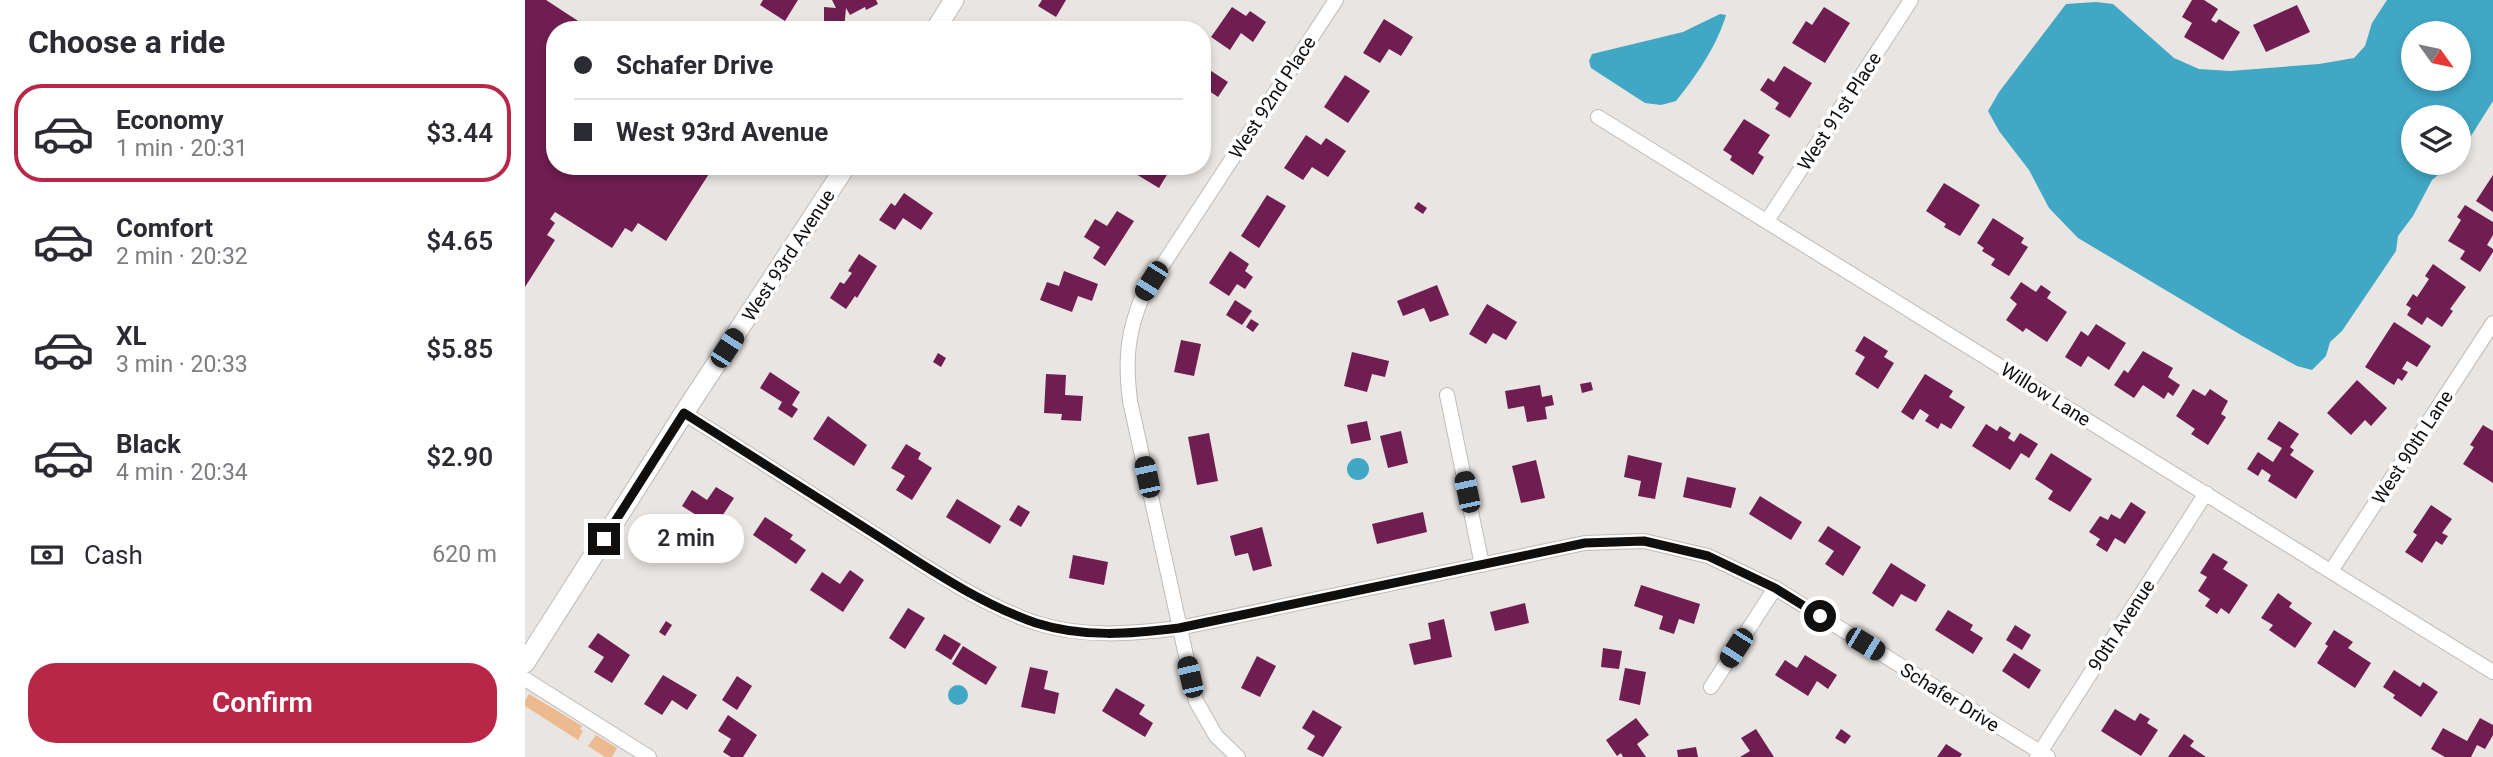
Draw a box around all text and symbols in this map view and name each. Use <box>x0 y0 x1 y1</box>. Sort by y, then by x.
north arrow <box>2401 21 2471 91</box>
map controls <box>2401 21 2471 175</box>
text: Choose a ride <box>28 23 225 61</box>
street label: West 92nd Place <box>1224 32 1321 163</box>
street label: West 91st Place <box>1793 48 1886 175</box>
text: Schafer Drive <box>616 50 773 80</box>
icon: car <box>32 102 95 165</box>
text: Economy <box>116 105 223 135</box>
button: layers <box>2401 105 2471 175</box>
text: West 93rd Avenue <box>616 117 828 147</box>
text: $3.44 <box>426 118 493 148</box>
text: 1 min · 20:31 <box>116 135 248 162</box>
street label: West 93rd Avenue <box>737 185 840 326</box>
icon: car <box>32 210 95 273</box>
text: Comfort <box>116 213 213 243</box>
text: $4.65 <box>426 226 493 256</box>
text: 2 min · 20:32 <box>116 243 248 270</box>
car <box>1131 258 1172 304</box>
icon: car <box>32 318 95 381</box>
text: XL <box>116 321 147 351</box>
car <box>707 325 748 371</box>
text: $5.85 <box>426 334 493 364</box>
text: 3 min · 20:33 <box>116 351 248 378</box>
street label: Willow Lane <box>1997 358 2095 431</box>
street label: West 90th Lane <box>2367 386 2458 509</box>
icon: car <box>32 426 95 489</box>
text: Black <box>116 429 181 459</box>
text: $2.90 <box>426 442 493 472</box>
car <box>1133 454 1162 500</box>
text: 4 min · 20:34 <box>116 459 248 486</box>
car <box>1453 469 1482 515</box>
callout: 2 min <box>629 514 744 564</box>
route end <box>588 523 620 555</box>
text: 2 min <box>657 525 715 552</box>
icon: cash <box>28 536 66 574</box>
text: Cash <box>84 540 143 570</box>
text: 620 m <box>432 541 497 568</box>
street label: 90th Avenue <box>2083 575 2160 676</box>
route start <box>1804 600 1836 632</box>
car <box>1842 624 1889 664</box>
car <box>1716 625 1757 671</box>
car <box>1176 654 1205 700</box>
street label: Schafer Drive <box>1896 658 2003 737</box>
button: Confirm <box>28 663 497 743</box>

